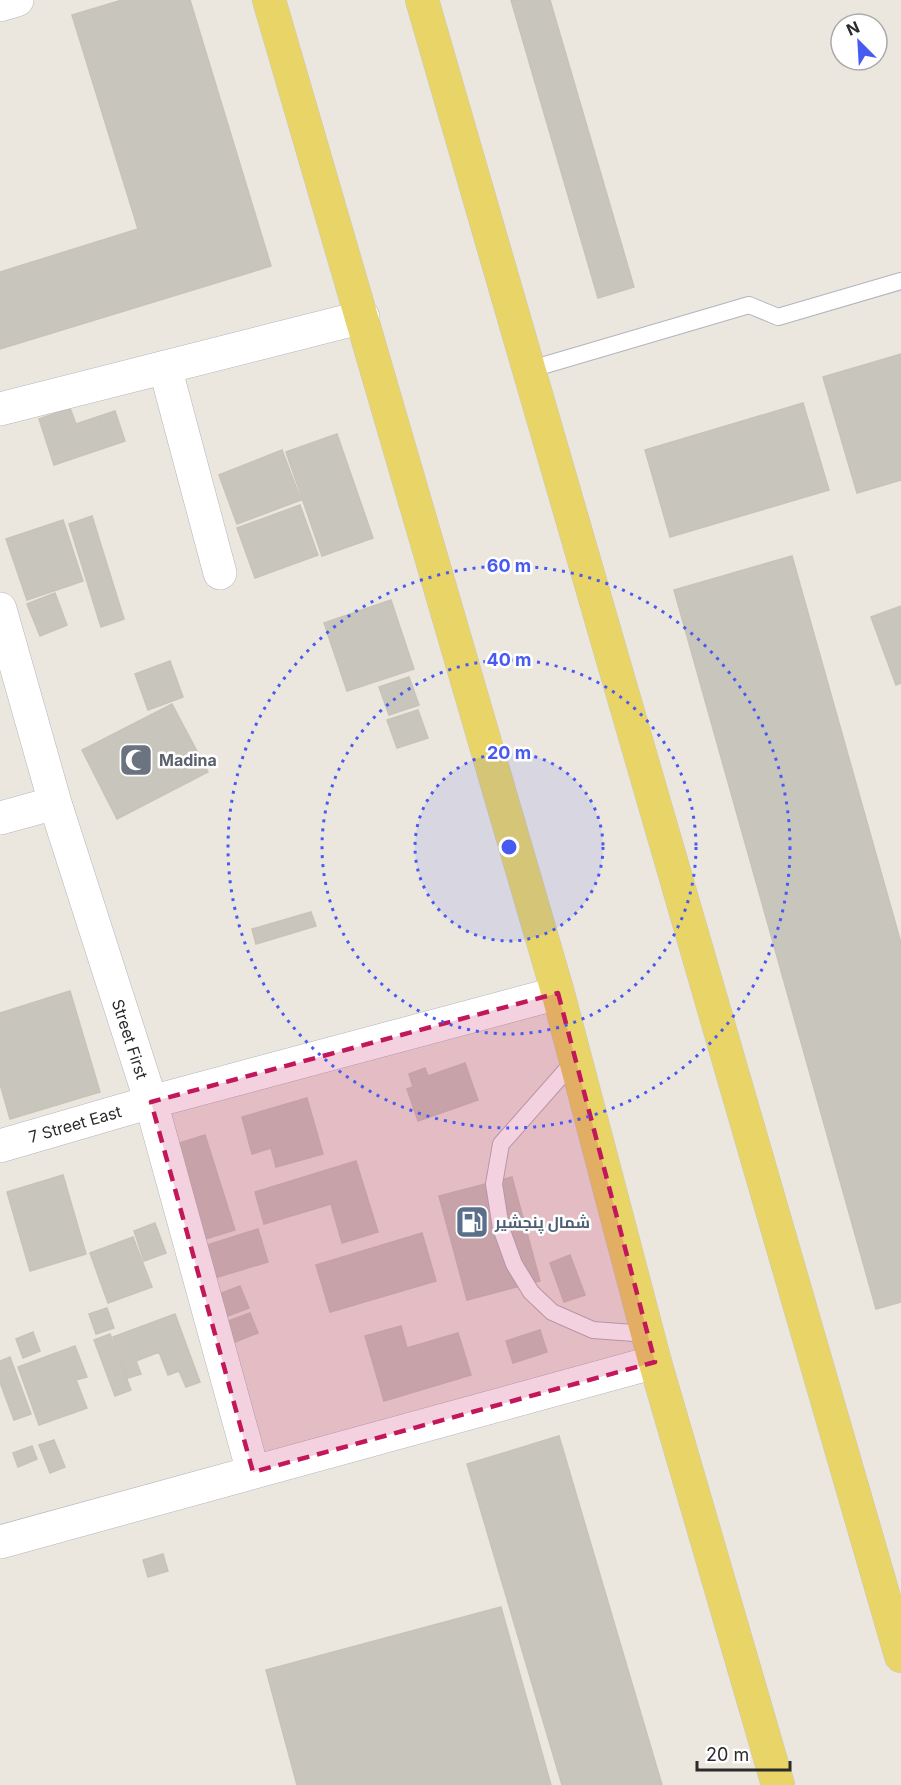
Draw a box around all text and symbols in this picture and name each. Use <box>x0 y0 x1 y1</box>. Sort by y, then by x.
north arrow <box>829 12 889 72</box>
text: N <box>843 17 863 40</box>
text: 60 m <box>487 555 531 576</box>
text: 40 m <box>487 649 532 670</box>
mosque icon: Madina <box>118 742 154 778</box>
text: 20 m <box>487 742 531 763</box>
place label: Madina <box>159 750 217 770</box>
centre of rings <box>499 837 519 857</box>
street label: Street First <box>108 997 152 1081</box>
street label: 7 Street East <box>26 1101 124 1147</box>
fuel station icon: شمال پنجشیر <box>454 1204 490 1240</box>
place label: شمال پنجشیر <box>494 1212 590 1234</box>
scale bar <box>697 1734 790 1772</box>
text: 20 m <box>706 1744 749 1765</box>

